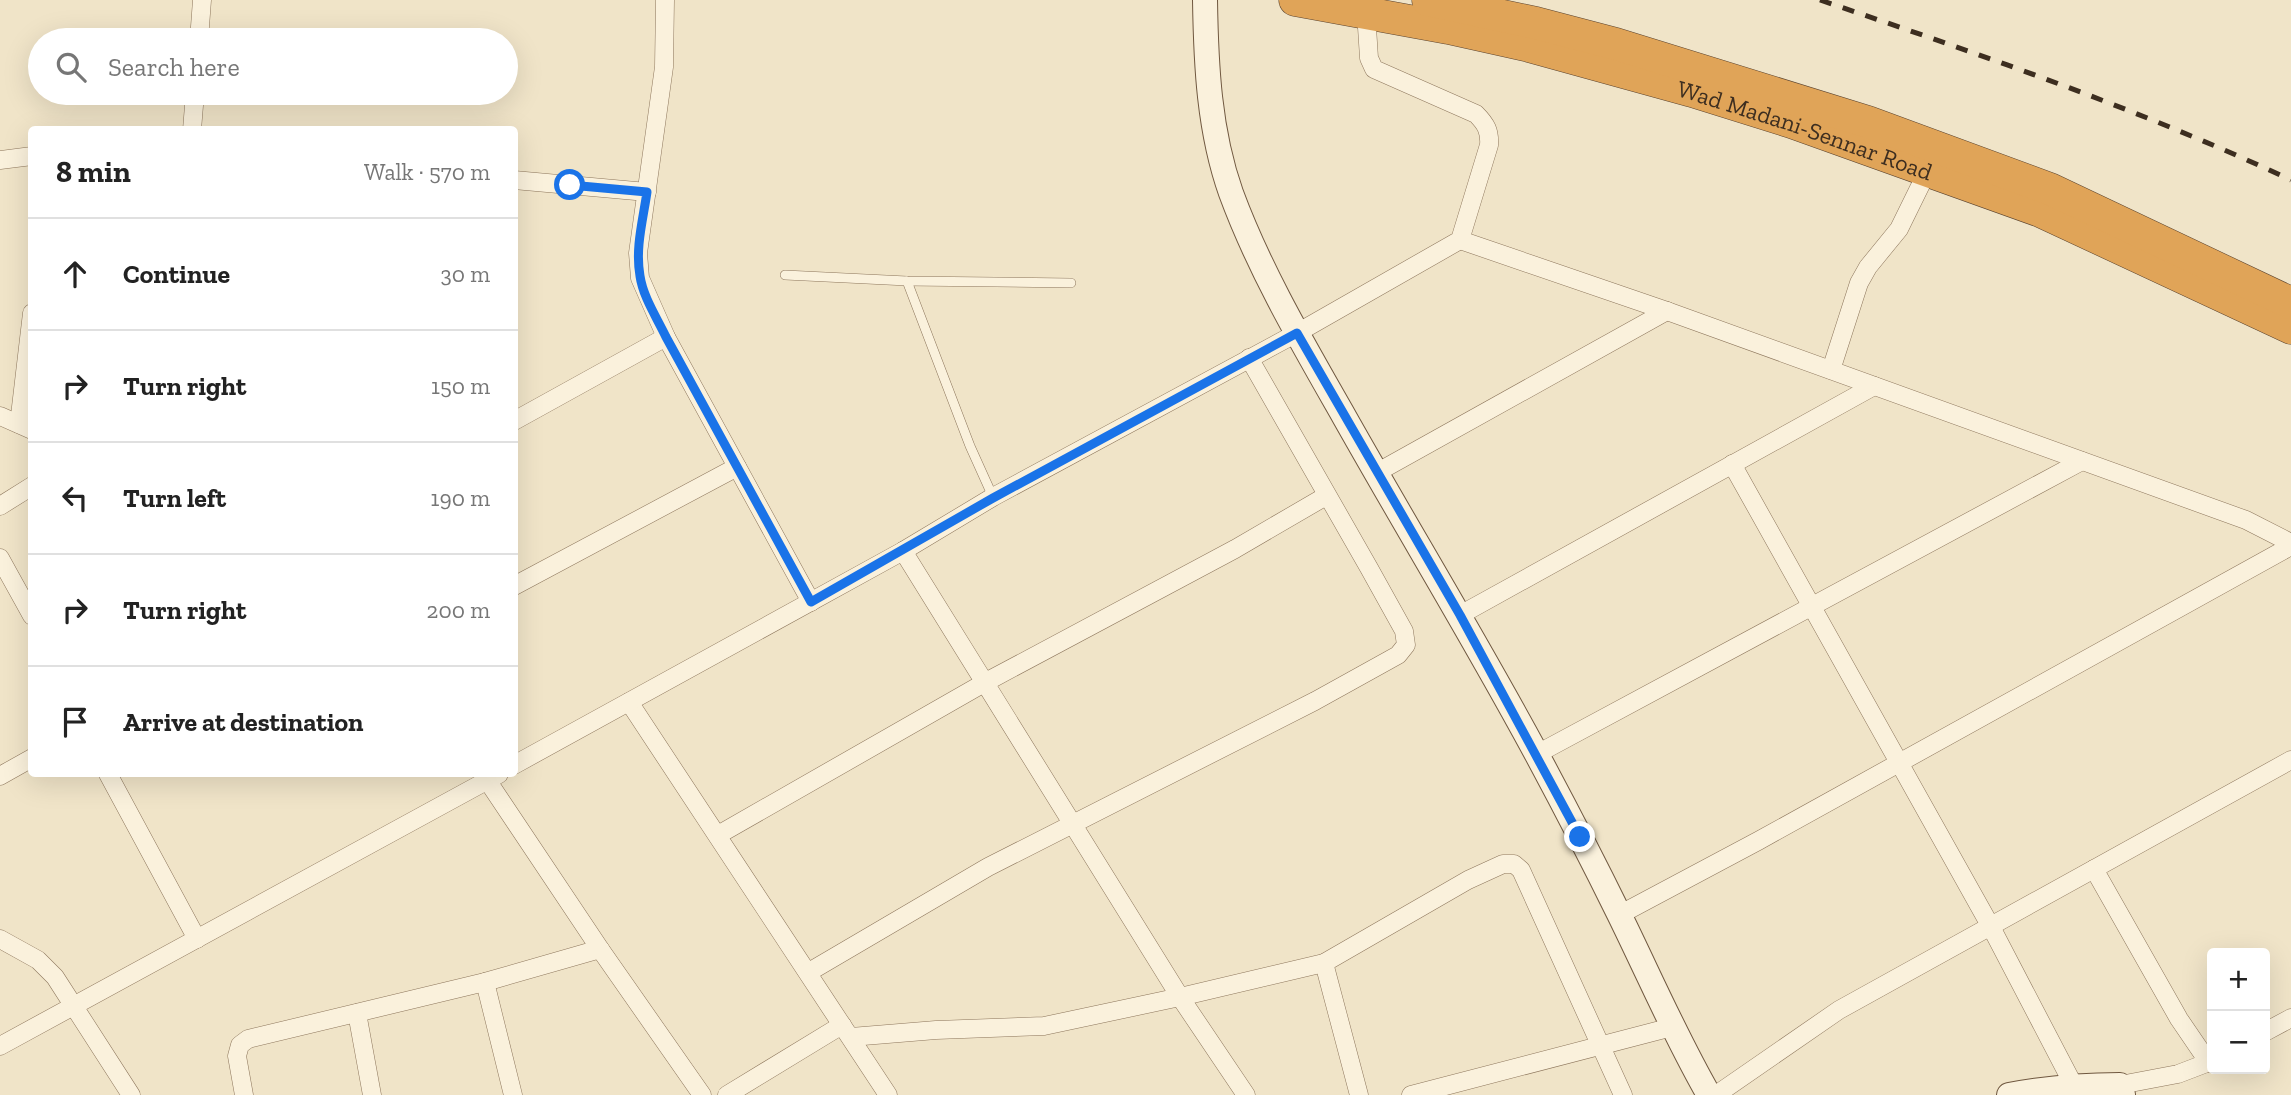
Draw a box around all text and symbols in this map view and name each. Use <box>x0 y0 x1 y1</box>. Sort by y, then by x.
search box <box>28 28 518 105</box>
icon: search <box>52 48 90 86</box>
text: Search here <box>108 51 240 83</box>
street label: Wad Madani-Sennar Road <box>1674 73 1937 186</box>
text: 8 min <box>56 154 131 190</box>
text: Walk · 570 m <box>364 158 490 186</box>
route start <box>554 169 585 200</box>
icon: ahead <box>56 255 94 293</box>
text: Continue <box>123 258 230 290</box>
text: 30 m <box>440 260 490 288</box>
icon: right <box>56 367 94 405</box>
text: Turn right <box>123 370 246 402</box>
text: 150 m <box>431 372 490 400</box>
icon: left <box>56 479 94 517</box>
text: Turn left <box>123 482 226 514</box>
text: 190 m <box>431 484 490 512</box>
icon: right <box>56 591 94 629</box>
text: Turn right <box>123 594 246 626</box>
text: 200 m <box>427 596 490 624</box>
icon: arrive <box>56 703 94 741</box>
text: Arrive at destination <box>123 706 363 738</box>
route end <box>1564 821 1595 852</box>
map controls <box>2207 948 2270 1074</box>
button: + <box>2207 948 2270 1011</box>
button: − <box>2207 1011 2270 1074</box>

